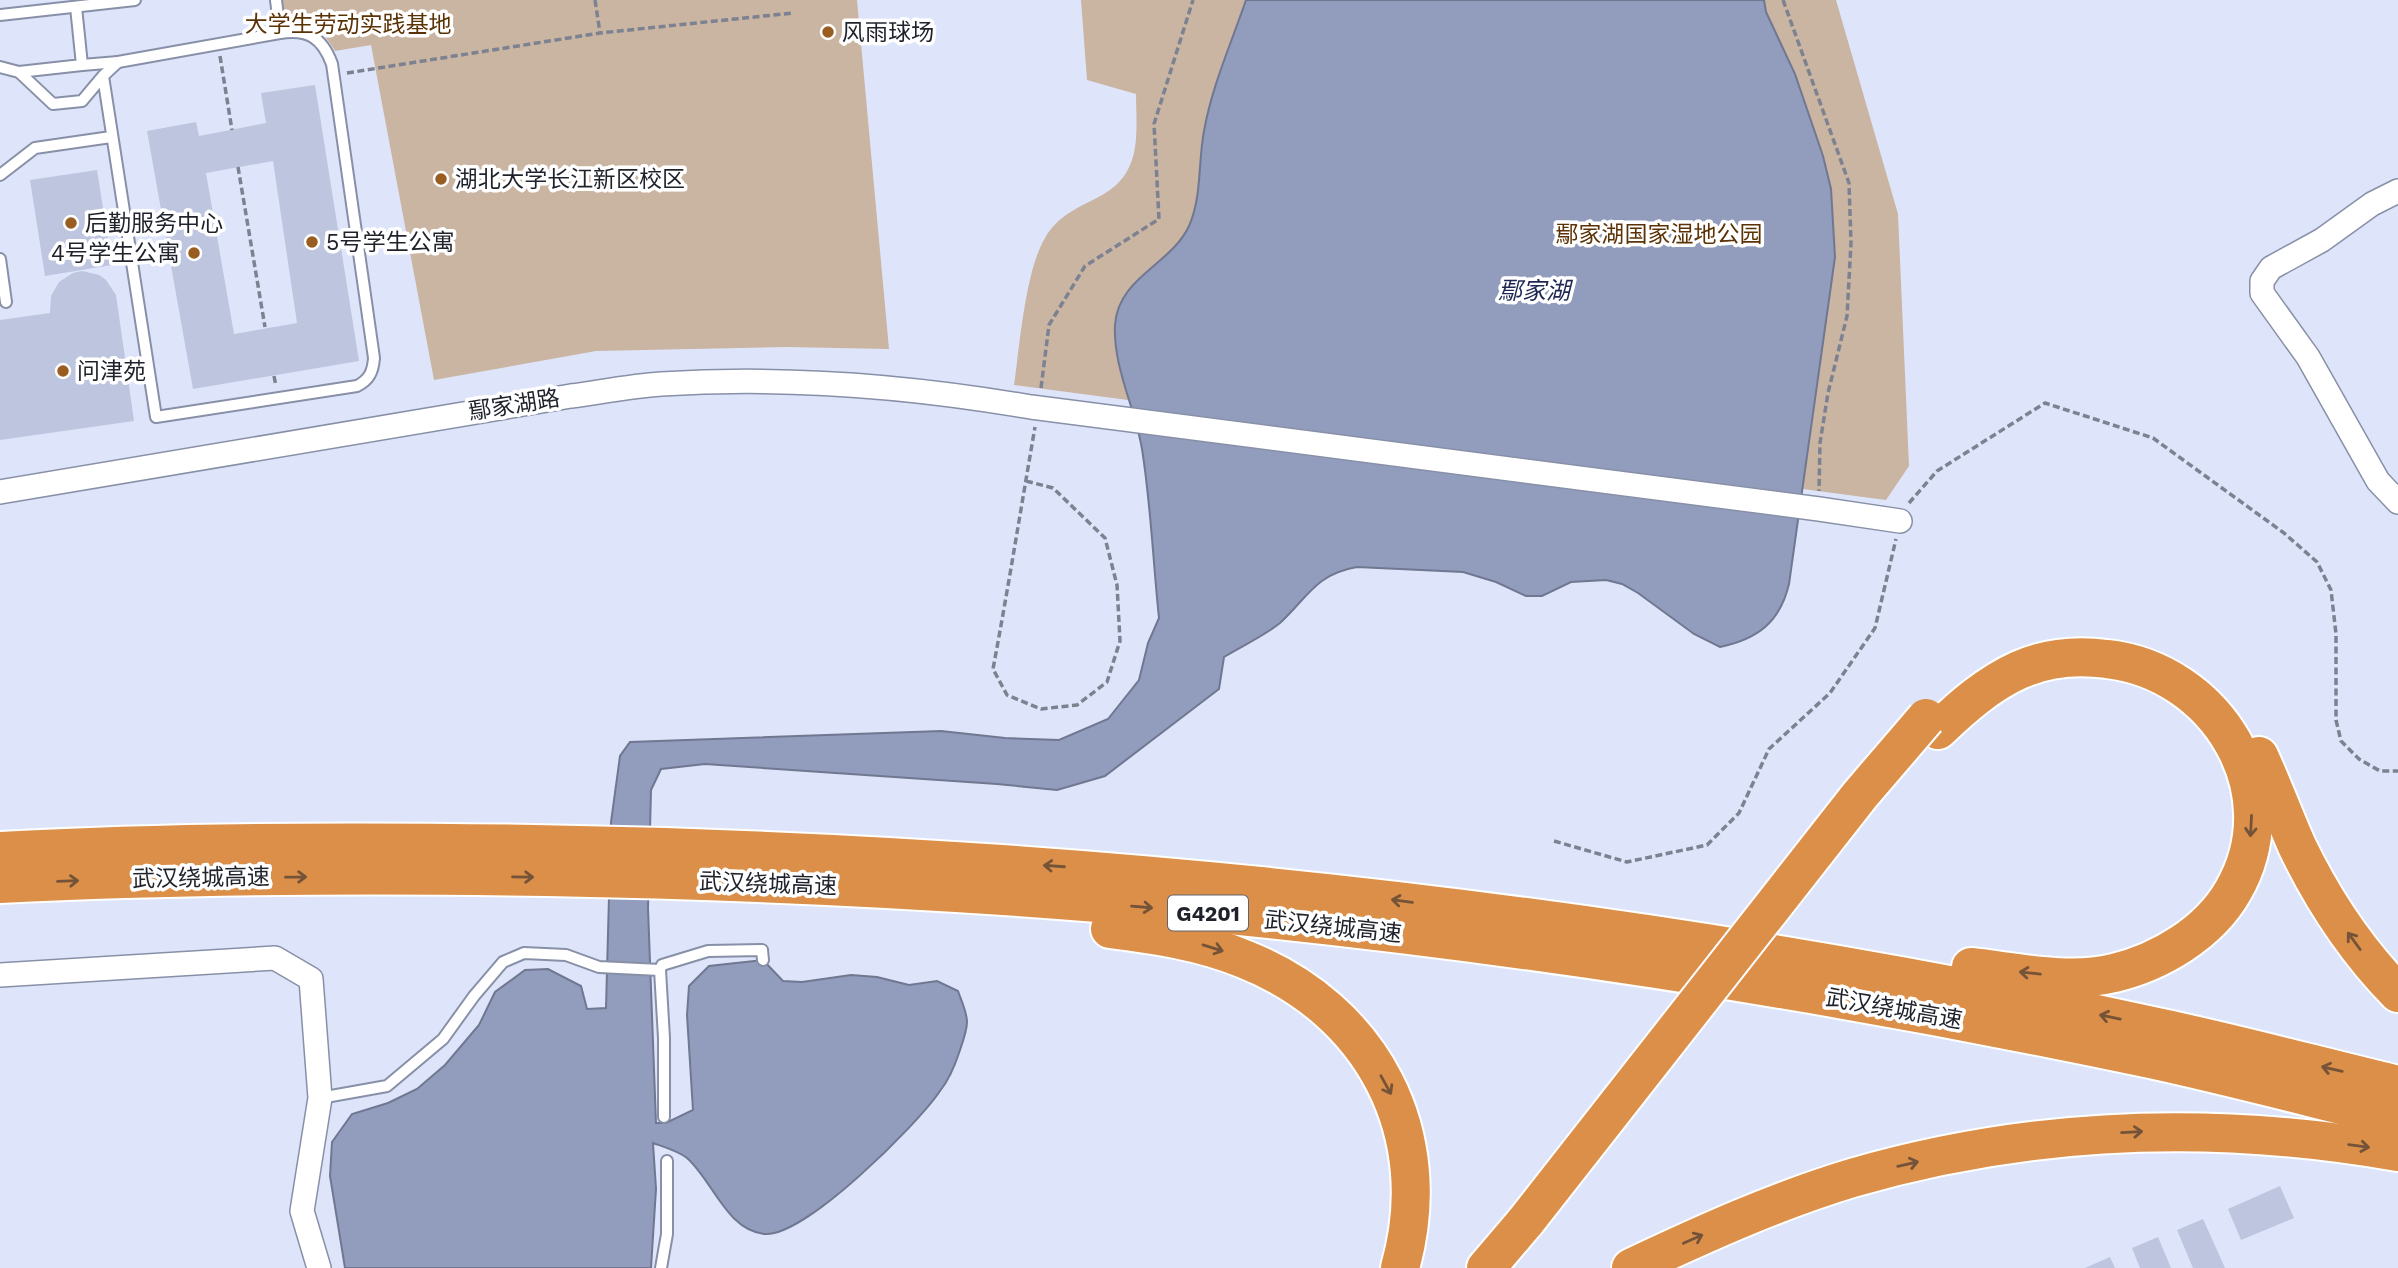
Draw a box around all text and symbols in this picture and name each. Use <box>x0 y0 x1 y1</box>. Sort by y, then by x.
park label: 大学生劳动实践基地 <box>245 11 452 38</box>
place label: 风雨球场 <box>842 19 934 46</box>
marker: 风雨球场 <box>820 24 836 40</box>
place label: 湖北大学长江新区校区 <box>455 166 685 193</box>
marker: 湖北大学长江新区校区 <box>433 171 449 187</box>
place label: 后勤服务中心 <box>85 210 223 237</box>
marker: 后勤服务中心 <box>63 215 79 231</box>
park label: 鄢家湖国家湿地公园 <box>1556 221 1763 248</box>
place label: 5号学生公寓 <box>326 229 454 256</box>
marker: 5号学生公寓 <box>304 234 320 250</box>
place label: 4号学生公寓 <box>51 240 180 267</box>
marker: 4号学生公寓 <box>186 245 202 261</box>
water label: 鄢家湖 <box>1498 277 1574 305</box>
place label: 问津苑 <box>77 358 146 385</box>
marker: 问津苑 <box>55 363 71 379</box>
street label: 鄢家湖路 <box>466 384 562 426</box>
one-way arrow <box>2244 814 2257 837</box>
one-way arrow <box>1043 859 1066 872</box>
street label: 武汉绕城高速 <box>132 863 270 893</box>
street label: 武汉绕城高速 <box>699 868 837 900</box>
one-way arrow <box>284 870 307 883</box>
one-way arrow <box>511 870 534 884</box>
one-way arrow <box>56 875 79 888</box>
one-way arrow <box>1391 894 1414 907</box>
road number: G4201 <box>1168 895 1248 930</box>
one-way arrow <box>1130 901 1153 914</box>
street label: 武汉绕城高速 <box>1263 906 1403 948</box>
one-way arrow <box>2347 932 2361 951</box>
one-way arrow <box>1201 942 1223 955</box>
one-way arrow <box>2019 966 2042 979</box>
street label: 武汉绕城高速 <box>1824 984 1964 1034</box>
one-way arrow <box>2099 1010 2122 1024</box>
one-way arrow <box>2321 1062 2344 1075</box>
one-way arrow <box>1379 1074 1393 1094</box>
one-way arrow <box>2121 1125 2143 1138</box>
one-way arrow <box>2347 1139 2370 1152</box>
one-way arrow <box>1896 1157 1919 1170</box>
one-way arrow <box>1682 1232 1704 1245</box>

